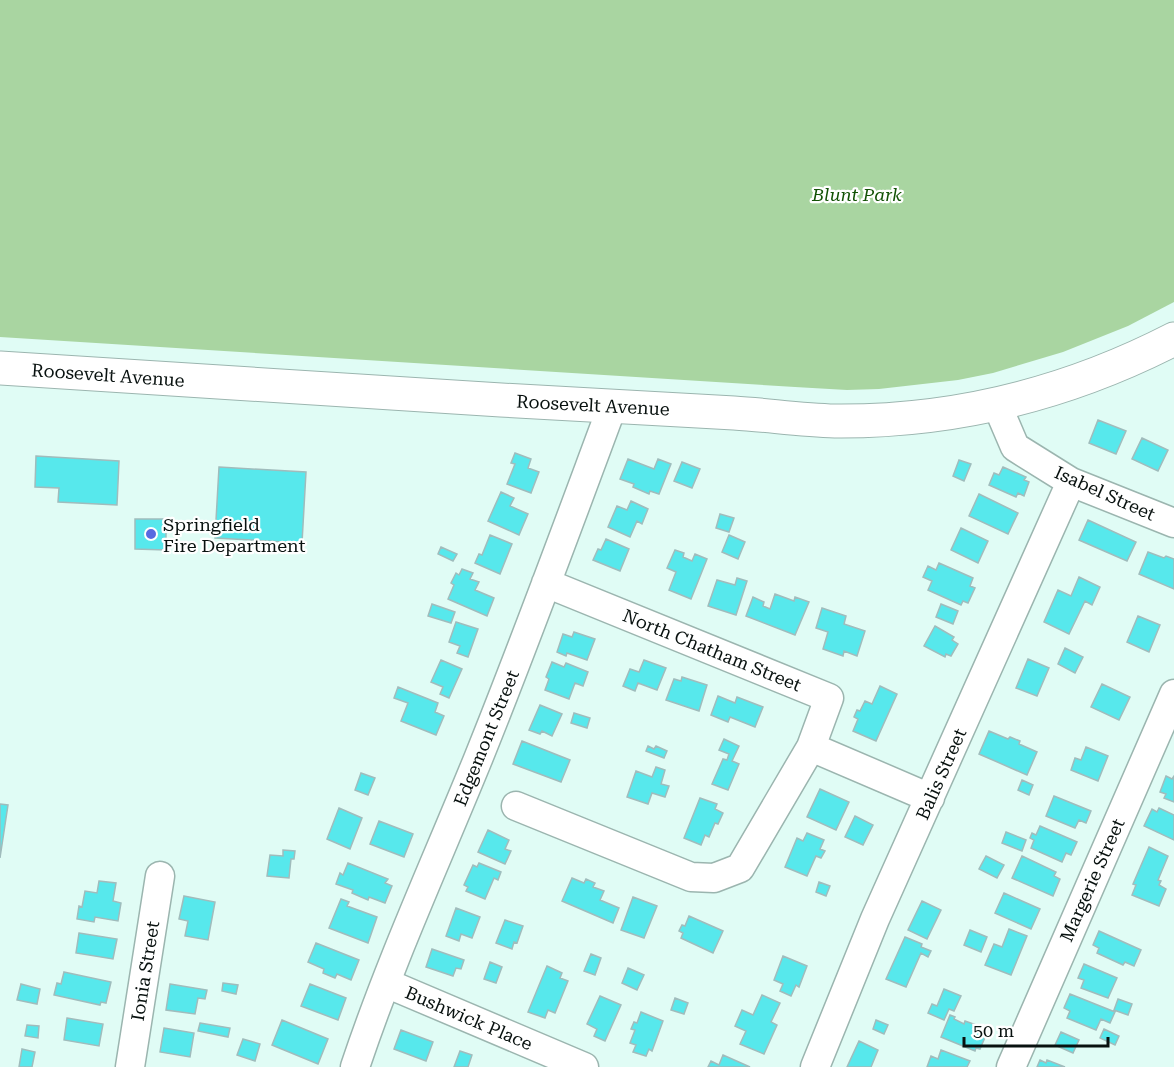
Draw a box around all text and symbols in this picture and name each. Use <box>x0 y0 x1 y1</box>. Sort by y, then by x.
park label: Blunt Park <box>811 184 902 205</box>
street label: Roosevelt Avenue <box>31 359 185 391</box>
street label: Roosevelt Avenue <box>516 390 670 420</box>
street label: Isabel Street <box>1051 461 1159 525</box>
place label: Springfield Fire Department <box>163 514 306 556</box>
marker: Springfield Fire Department <box>144 527 158 541</box>
street label: North Chatham Street <box>620 605 805 696</box>
street label: Edgemont Street <box>449 667 523 809</box>
street label: Balis Street <box>912 725 971 823</box>
street label: Margerie Street <box>1055 815 1129 945</box>
street label: Ionia Street <box>127 919 163 1022</box>
street label: Bushwick Place <box>402 982 536 1054</box>
scale bar <box>964 1010 1108 1048</box>
text: 50 m <box>973 1020 1014 1041</box>

